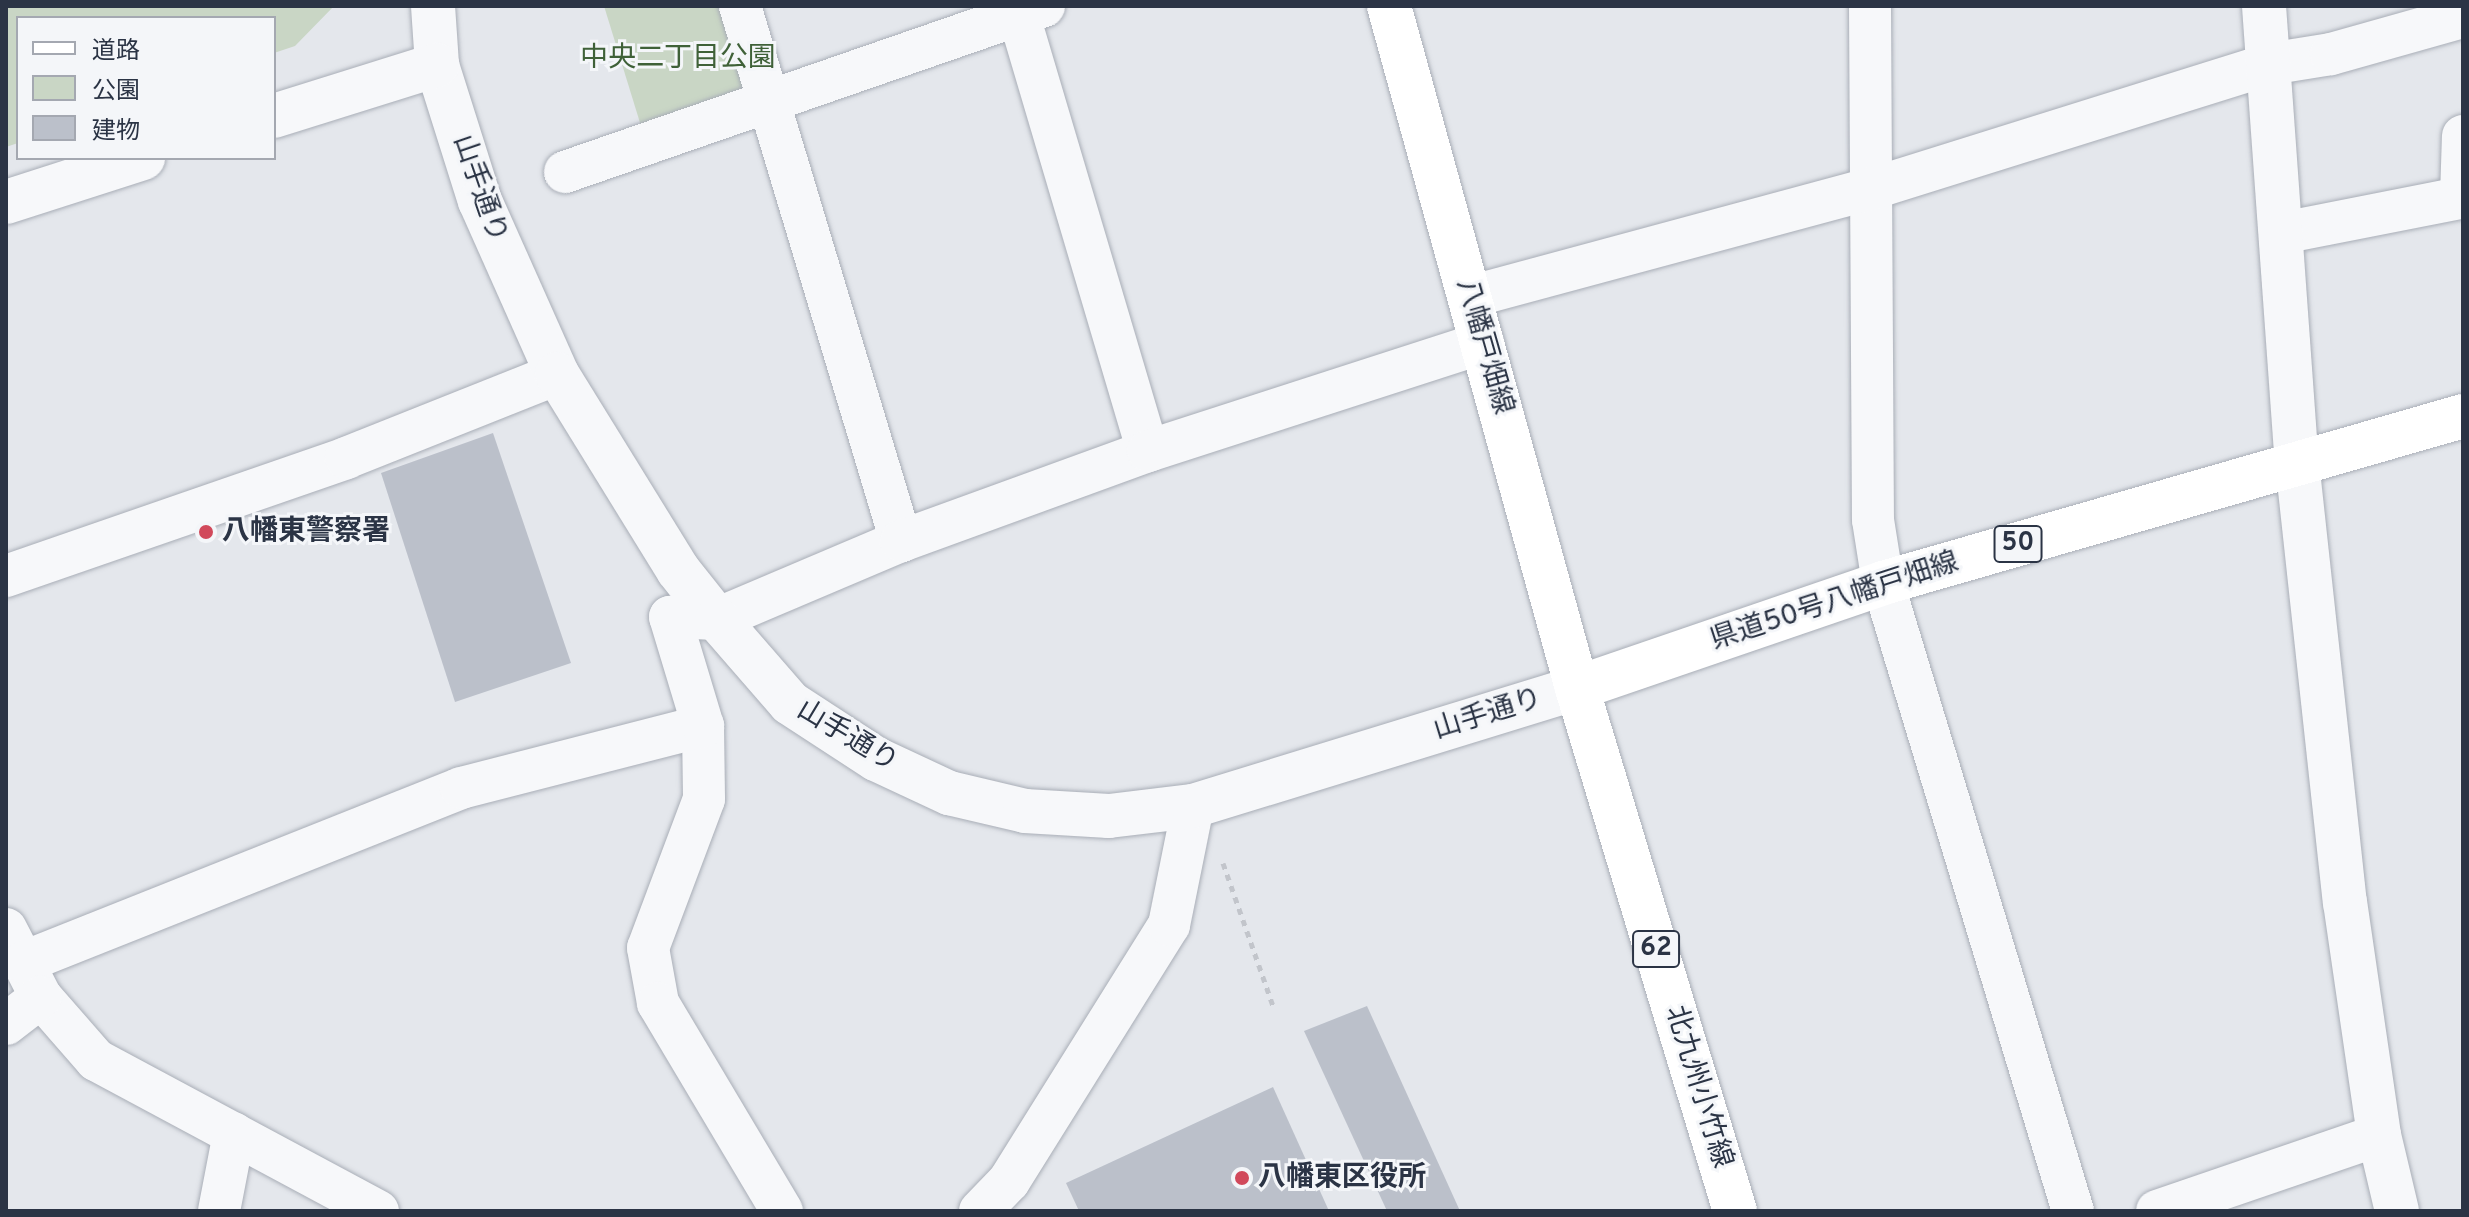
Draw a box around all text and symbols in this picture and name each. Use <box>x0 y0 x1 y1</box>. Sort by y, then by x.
legend <box>16 16 276 160</box>
text: 道路 <box>92 37 140 67</box>
park label: 中央二丁目公園 <box>580 42 776 76</box>
text: 公園 <box>92 77 140 107</box>
text: 建物 <box>92 117 140 147</box>
street label: 山手通り <box>445 131 513 247</box>
street label: 八幡戸畑線 <box>1449 275 1519 419</box>
place label: 八幡東警察署 <box>222 515 390 549</box>
road number: 50 <box>1992 522 2044 566</box>
marker: 八幡東警察署 <box>197 523 215 541</box>
street label: 県道50号八幡戸畑線 <box>1707 546 1963 658</box>
street label: 山手通り <box>1430 683 1546 747</box>
street label: 山手通り <box>790 694 904 780</box>
road number: 62 <box>1632 927 1680 971</box>
street label: 北九州小竹線 <box>1657 1002 1739 1172</box>
place label: 八幡東区役所 <box>1258 1161 1426 1195</box>
marker: 八幡東区役所 <box>1233 1169 1251 1187</box>

